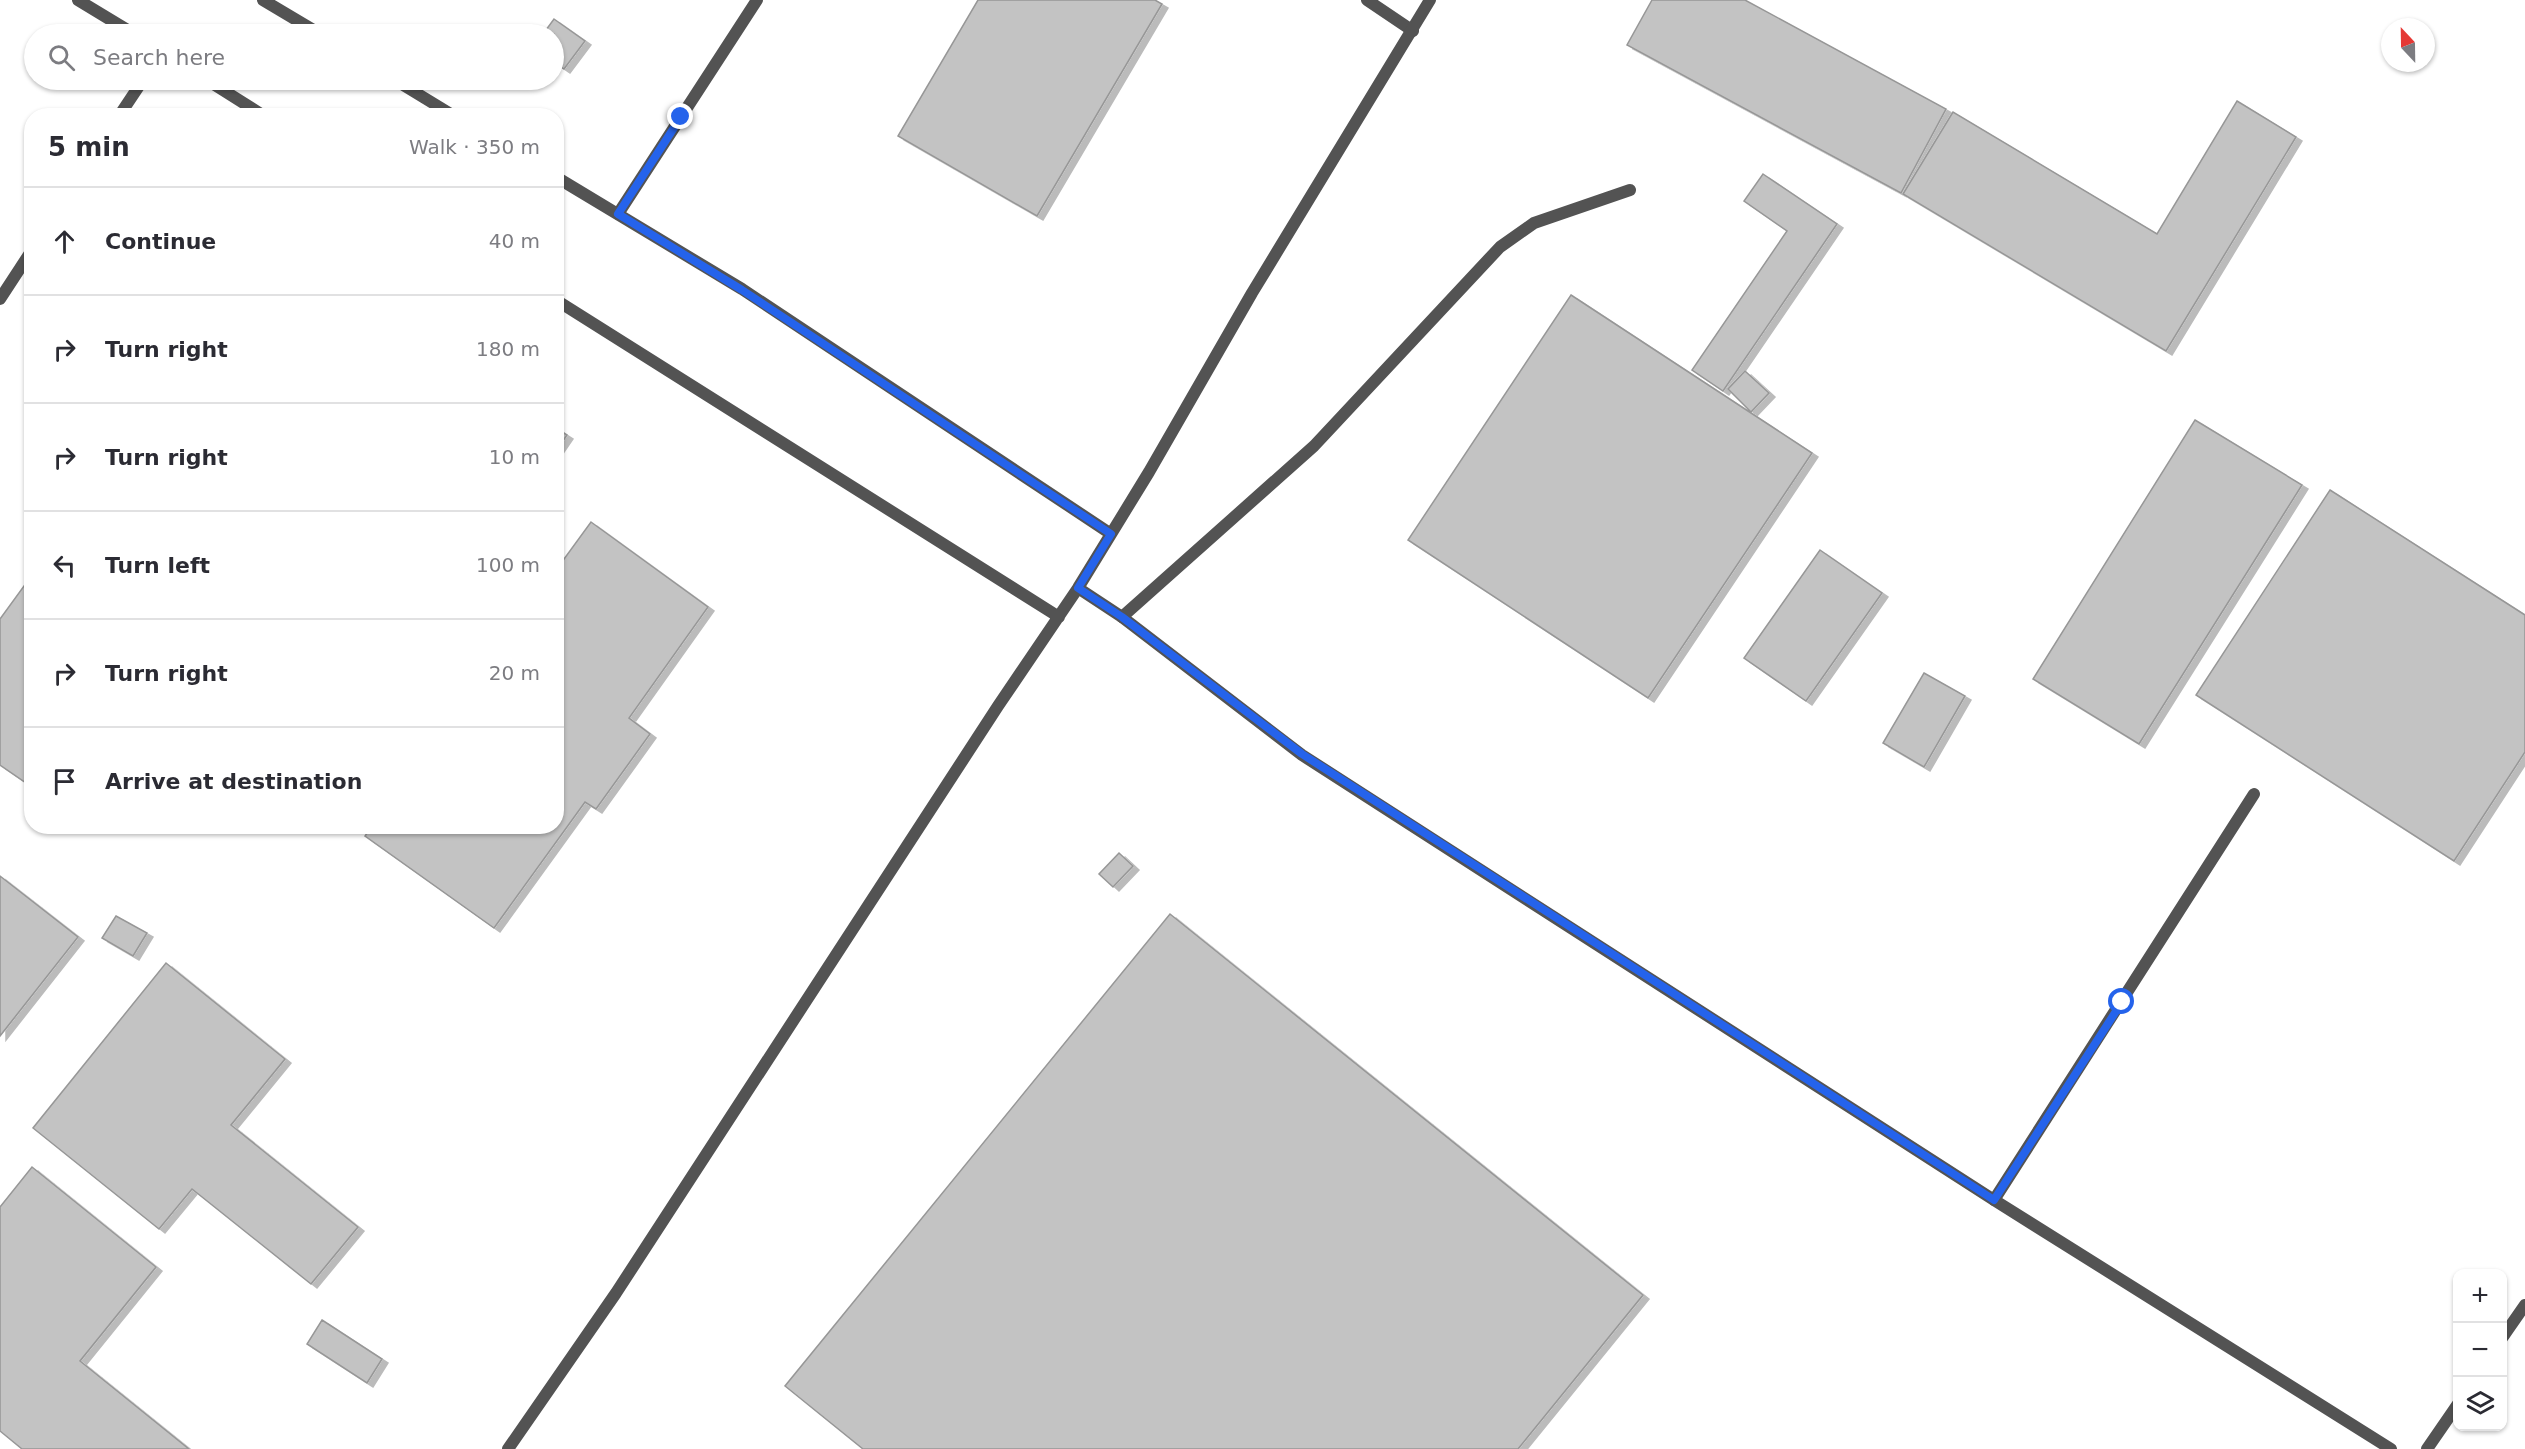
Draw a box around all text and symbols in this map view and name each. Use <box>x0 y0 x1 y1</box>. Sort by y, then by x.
north arrow <box>2381 18 2435 72</box>
search box <box>24 24 564 90</box>
icon: search <box>45 41 78 74</box>
text: Search here <box>93 45 225 70</box>
route end <box>667 103 693 129</box>
text: 5 min <box>48 132 130 162</box>
text: Walk · 350 m <box>409 135 540 159</box>
icon: ahead <box>48 225 81 258</box>
text: Continue <box>105 229 216 254</box>
text: 40 m <box>489 229 540 253</box>
icon: right <box>48 333 81 366</box>
text: Turn right <box>105 337 228 362</box>
text: 180 m <box>476 337 540 361</box>
icon: right <box>48 441 81 474</box>
text: Turn right <box>105 445 228 470</box>
text: 10 m <box>489 445 540 469</box>
icon: left <box>48 549 81 582</box>
text: Turn left <box>105 553 210 578</box>
text: 100 m <box>476 553 540 577</box>
icon: right <box>48 657 81 690</box>
text: Turn right <box>105 661 228 686</box>
text: 20 m <box>489 661 540 685</box>
icon: arrive <box>48 765 81 798</box>
text: Arrive at destination <box>105 769 362 794</box>
route start <box>2108 988 2134 1014</box>
map controls <box>2453 1269 2507 1431</box>
button: + <box>2453 1269 2507 1323</box>
button: − <box>2453 1323 2507 1377</box>
button: layers <box>2453 1377 2507 1431</box>

